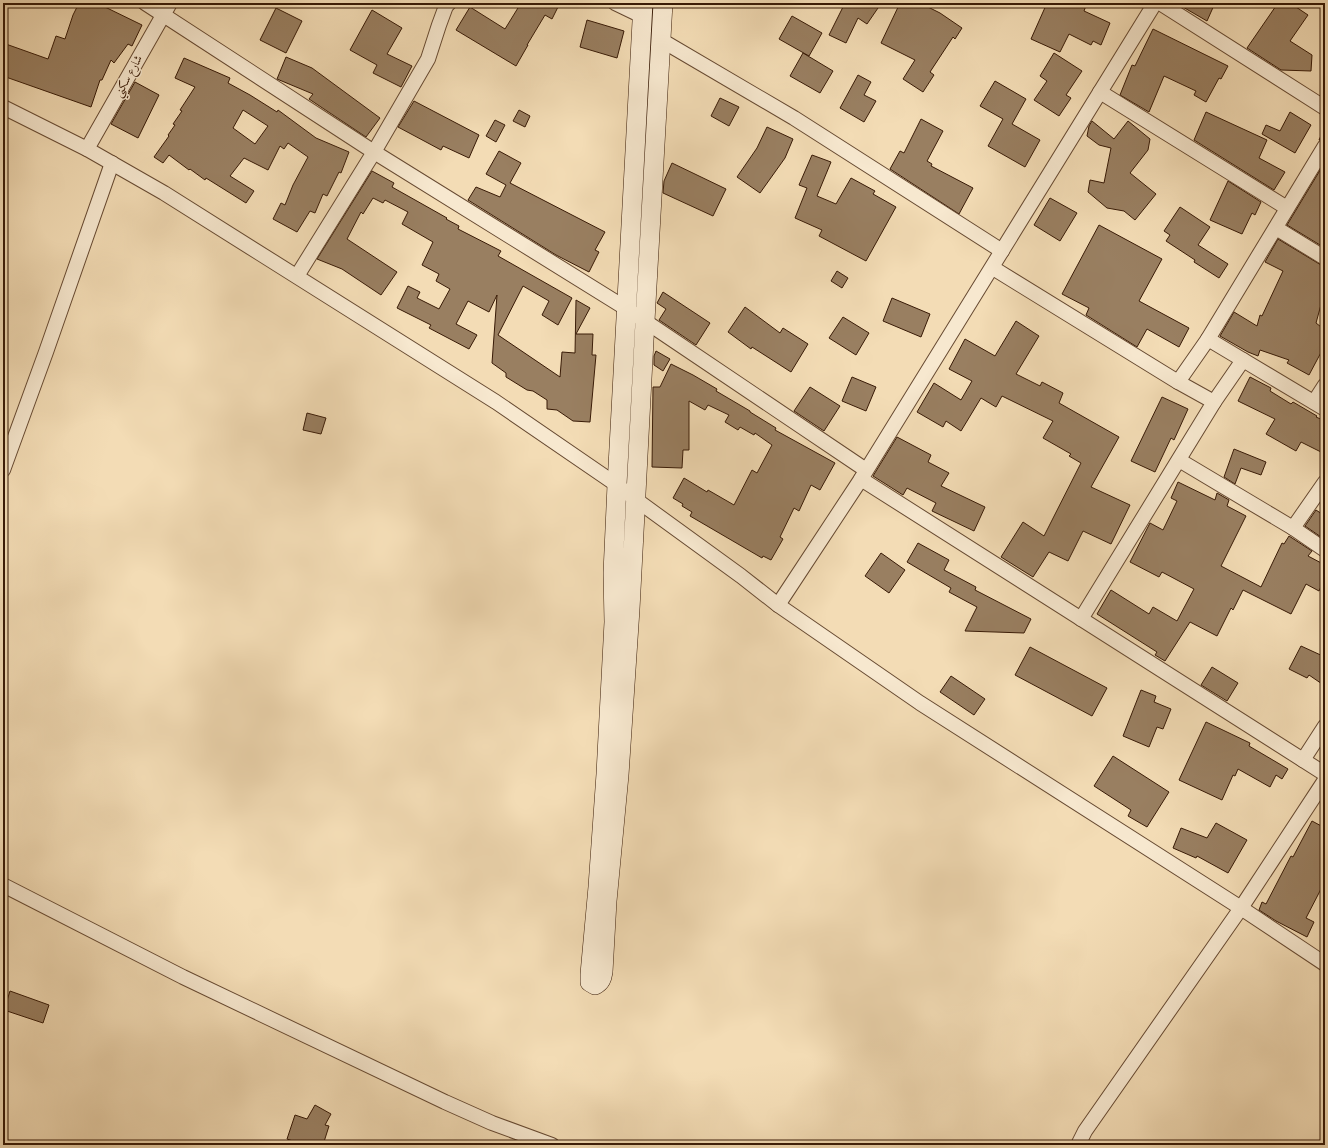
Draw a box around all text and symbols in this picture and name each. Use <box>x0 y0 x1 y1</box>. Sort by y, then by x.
street label: شارع سكني <box>111 52 150 102</box>

